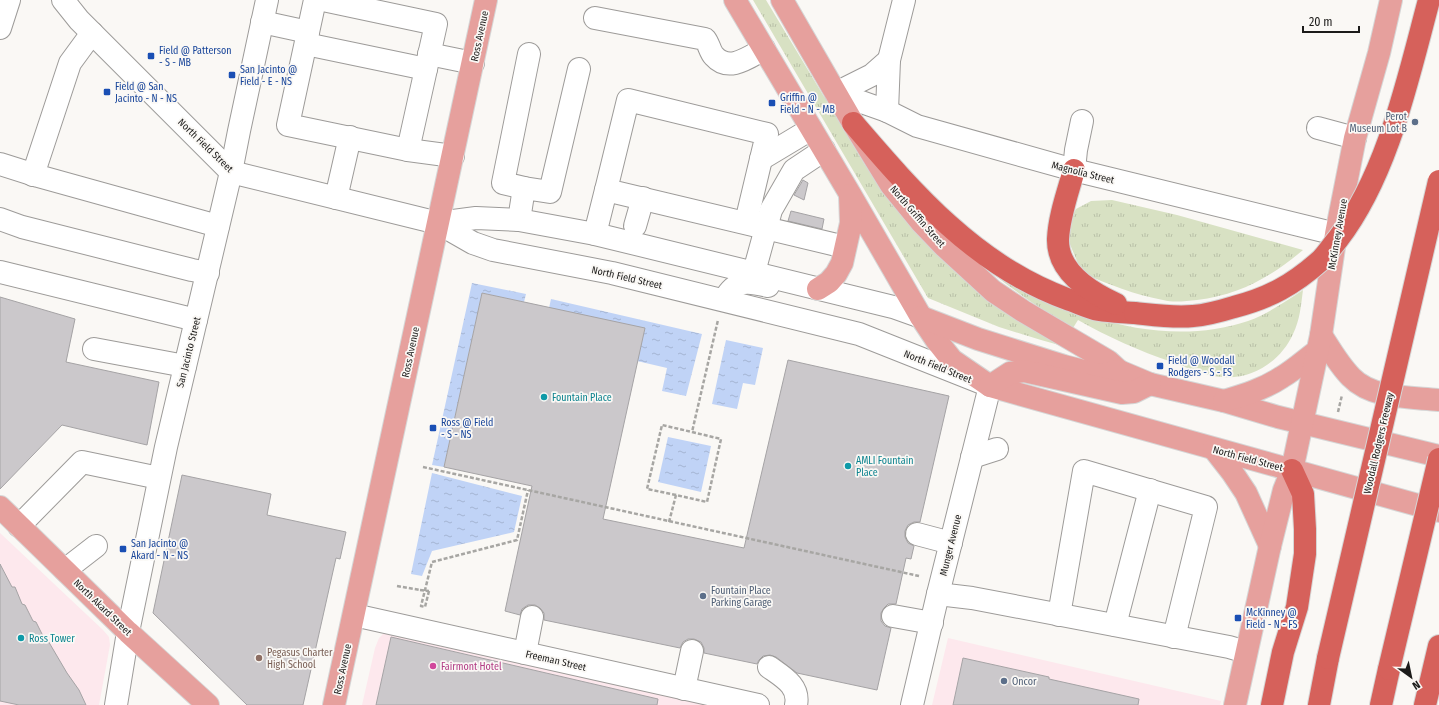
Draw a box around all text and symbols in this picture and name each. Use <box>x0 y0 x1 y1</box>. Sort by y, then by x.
scale bar <box>1303 8 1359 34</box>
street label: Ross Avenue <box>469 10 491 63</box>
text: 20 m <box>1309 15 1333 29</box>
place label: Field @ Patterson - S - MB <box>159 45 232 69</box>
marker: Field @ Patterson - S - MB <box>146 51 156 61</box>
place label: San Jacinto @ Field - E - NS <box>240 64 297 88</box>
marker: San Jacinto @ Field - E - NS <box>227 70 237 80</box>
place label: Field @ San Jacinto - N - NS <box>115 81 177 105</box>
marker: Field @ San Jacinto - N - NS <box>102 87 112 97</box>
place label: Griffin @ Field - N - MB <box>780 92 835 116</box>
marker: Griffin @ Field - N - MB <box>767 98 777 108</box>
place label: Perot Museum Lot B <box>1350 111 1408 135</box>
street label: North Field Street <box>175 116 236 176</box>
marker: Perot Museum Lot B <box>1410 117 1420 127</box>
street label: Magnolia Street <box>1050 159 1116 187</box>
street label: North Griffin Street <box>887 183 948 251</box>
street label: McKinney Avenue <box>1326 198 1350 270</box>
street label: North Field Street <box>590 264 664 292</box>
street label: San Jacinto Street <box>174 315 204 389</box>
street label: Ross Avenue <box>400 326 422 379</box>
street label: North Field Street <box>902 348 974 386</box>
place label: Field @ Woodall Rodgers - S - FS <box>1168 355 1235 379</box>
marker: Field @ Woodall Rodgers - S - FS <box>1155 361 1165 371</box>
street label: Woodall Rodgers Freeway <box>1361 391 1397 495</box>
marker: Fountain Place <box>539 392 549 402</box>
place label: Fountain Place <box>552 392 612 404</box>
place label: Ross @ Field - S - NS <box>441 417 493 441</box>
marker: Ross @ Field - S - NS <box>428 423 438 433</box>
street label: North Field Street <box>1211 444 1285 474</box>
place label: AMLI Fountain Place <box>856 455 913 479</box>
marker: AMLI Fountain Place <box>843 461 853 471</box>
street label: Munger Avenue <box>938 513 964 577</box>
place label: San Jacinto @ Akard - N - NS <box>131 538 188 562</box>
marker: San Jacinto @ Akard - N - NS <box>118 544 128 554</box>
street label: North Akard Street <box>71 577 134 639</box>
place label: Fountain Place Parking Garage <box>711 585 772 609</box>
marker: Fountain Place Parking Garage <box>698 591 708 601</box>
place label: McKinney @ Field - N - FS <box>1246 607 1298 631</box>
marker: McKinney @ Field - N - FS <box>1233 613 1243 623</box>
marker: Ross Tower <box>16 633 26 643</box>
place label: Ross Tower <box>29 633 75 645</box>
street label: Ross Avenue <box>332 643 354 696</box>
place label: Pegasus Charter High School <box>267 647 333 671</box>
street label: Freeman Street <box>524 648 588 674</box>
marker: Pegasus Charter High School <box>254 653 264 663</box>
north arrow <box>1391 657 1431 697</box>
marker: Fairmont Hotel <box>428 661 438 671</box>
place label: Fairmont Hotel <box>441 661 502 673</box>
marker: Oncor <box>999 676 1009 686</box>
place label: Oncor <box>1012 676 1037 688</box>
text: N <box>1410 678 1422 692</box>

